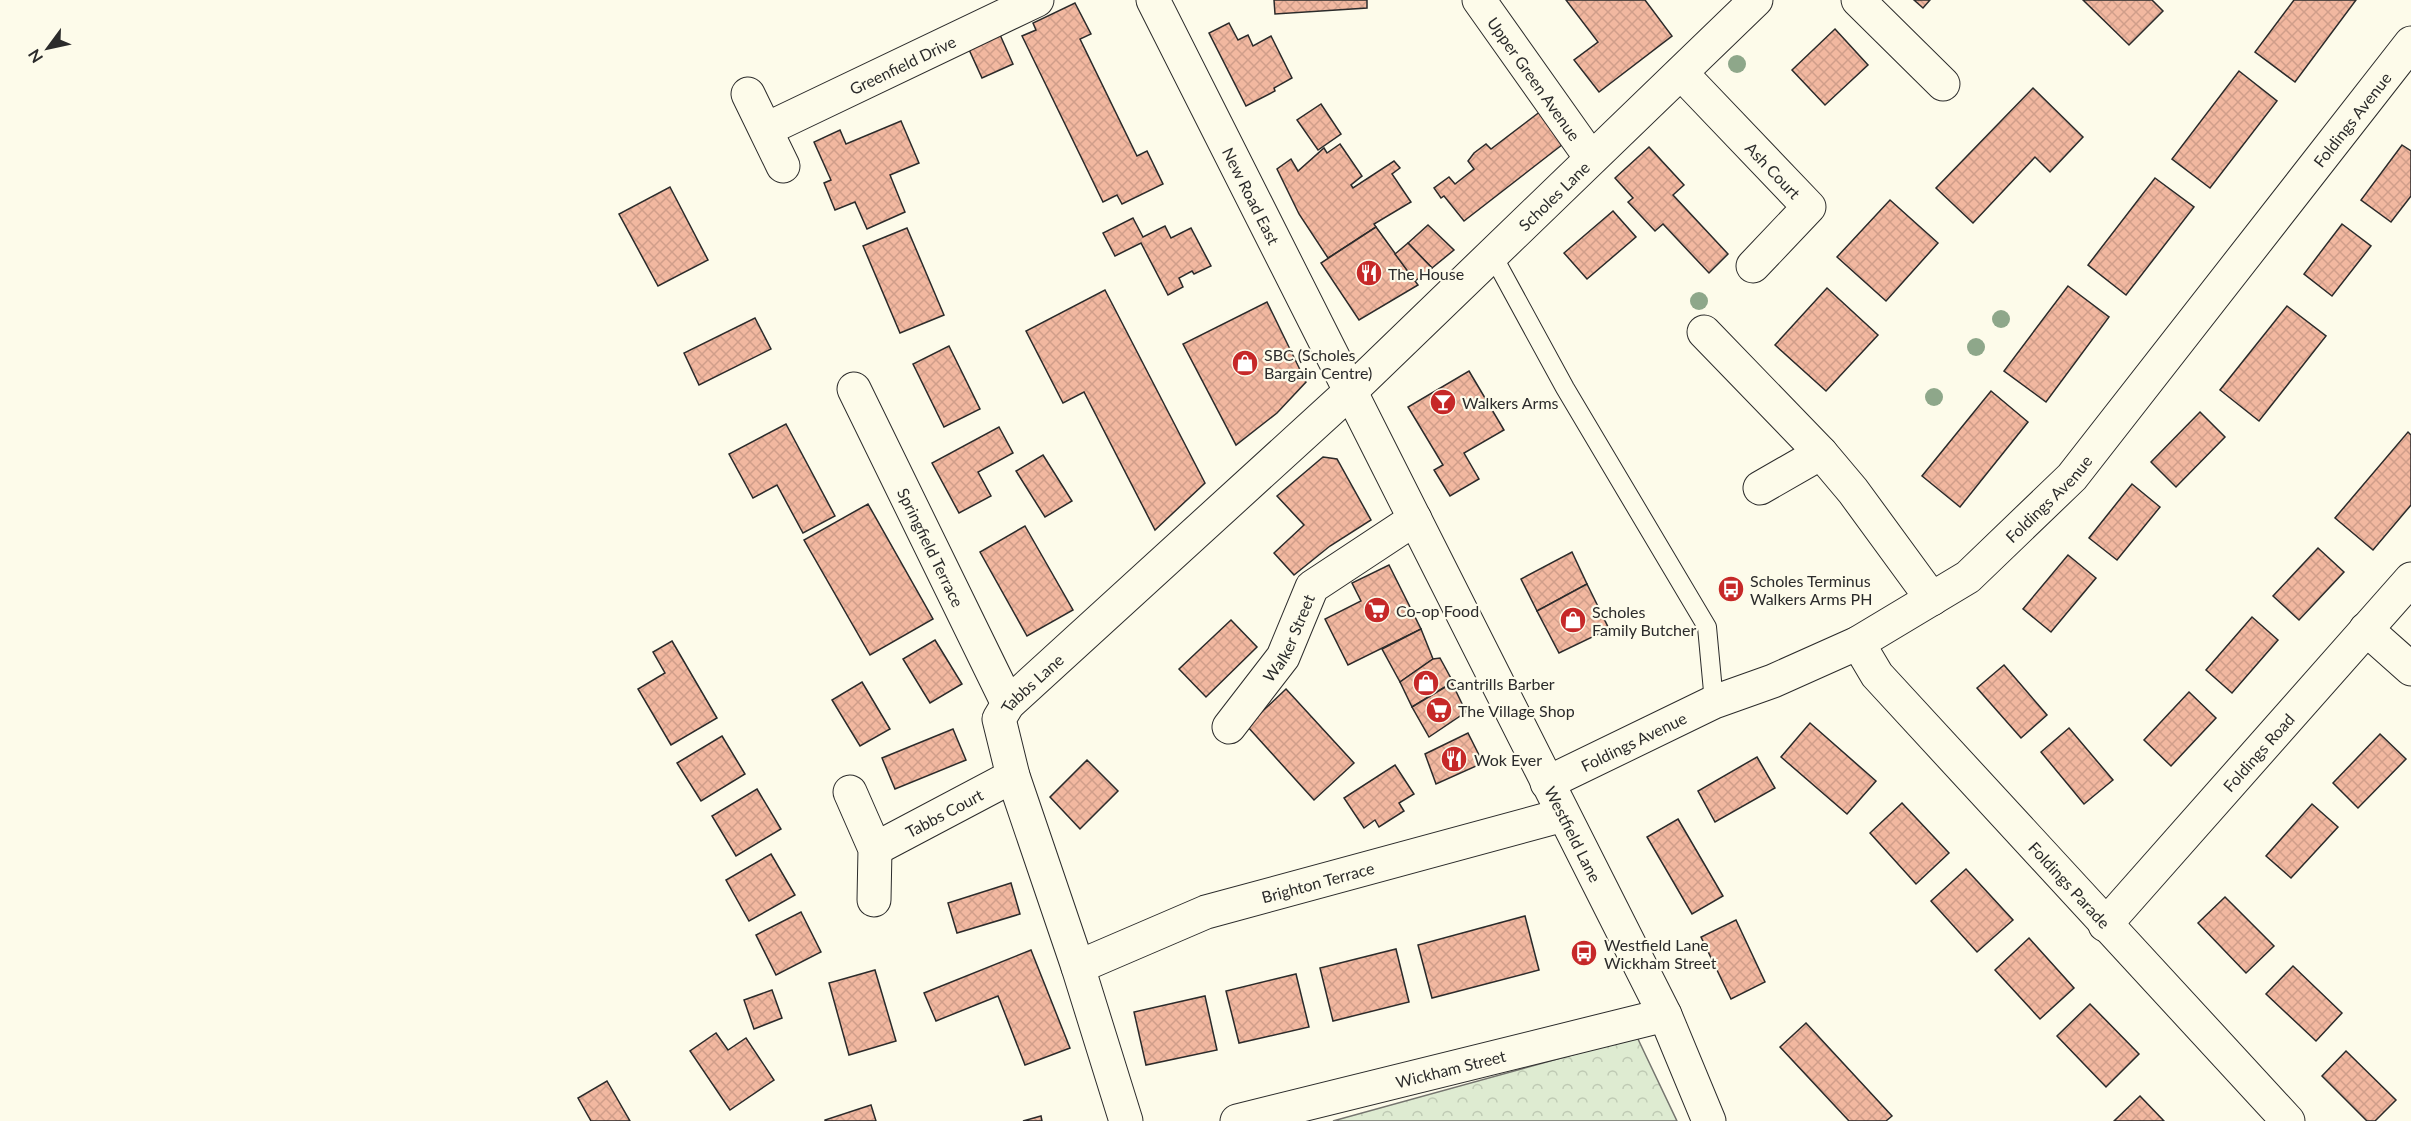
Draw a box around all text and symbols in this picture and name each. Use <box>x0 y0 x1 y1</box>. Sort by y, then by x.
street label: Upper Green Avenue <box>1484 13 1585 144</box>
north arrow <box>18 18 78 78</box>
street label: Greenfield Drive <box>846 31 959 98</box>
text: N <box>24 46 46 67</box>
street label: Foldings Avenue <box>2309 68 2394 170</box>
street label: Ash Court <box>1742 138 1805 202</box>
street label: New Road East <box>1219 144 1284 247</box>
street label: Scholes Lane <box>1514 157 1593 234</box>
restaurant icon: The House <box>1354 258 1384 288</box>
place label: The House <box>1388 264 1464 283</box>
place label: SBC (Scholes Bargain Centre) <box>1264 345 1372 382</box>
shop icon: SBC (Scholes Bargain Centre) <box>1230 348 1260 378</box>
bar icon: Walkers Arms <box>1428 387 1458 417</box>
place label: Walkers Arms <box>1462 393 1559 412</box>
street label: Foldings Avenue <box>2001 451 2095 546</box>
street label: Springfield Terrace <box>894 485 968 610</box>
place label: Scholes Terminus Walkers Arms PH <box>1750 571 1872 608</box>
bus stop icon: Scholes Terminus Walkers Arms PH <box>1716 574 1746 604</box>
street label: Walker Street <box>1258 591 1318 685</box>
supermarket icon: Co-op Food <box>1362 595 1392 625</box>
place label: Co-op Food <box>1396 601 1479 620</box>
place label: Scholes Family Butcher <box>1592 602 1696 639</box>
shop icon: Scholes Family Butcher <box>1558 605 1588 635</box>
street label: Tabbs Lane <box>996 649 1067 715</box>
shop icon: Cantrills Barber <box>1411 668 1441 698</box>
place label: Cantrills Barber <box>1446 674 1555 693</box>
supermarket icon: The Village Shop <box>1424 695 1454 725</box>
place label: The Village Shop <box>1458 701 1575 720</box>
street label: Foldings Avenue <box>1578 708 1689 775</box>
street label: Foldings Road <box>2219 709 2298 795</box>
restaurant icon: Wok Ever <box>1439 744 1469 774</box>
place label: Wok Ever <box>1474 750 1542 769</box>
street label: Westfield Lane <box>1542 783 1606 885</box>
street label: Tabbs Court <box>902 784 986 841</box>
street label: Foldings Parade <box>2025 837 2114 932</box>
street label: Brighton Terrace <box>1259 857 1376 906</box>
place label: Westfield Lane Wickham Street <box>1604 935 1717 972</box>
bus stop icon: Westfield Lane Wickham Street <box>1569 938 1599 968</box>
street label: Wickham Street <box>1394 1045 1508 1091</box>

